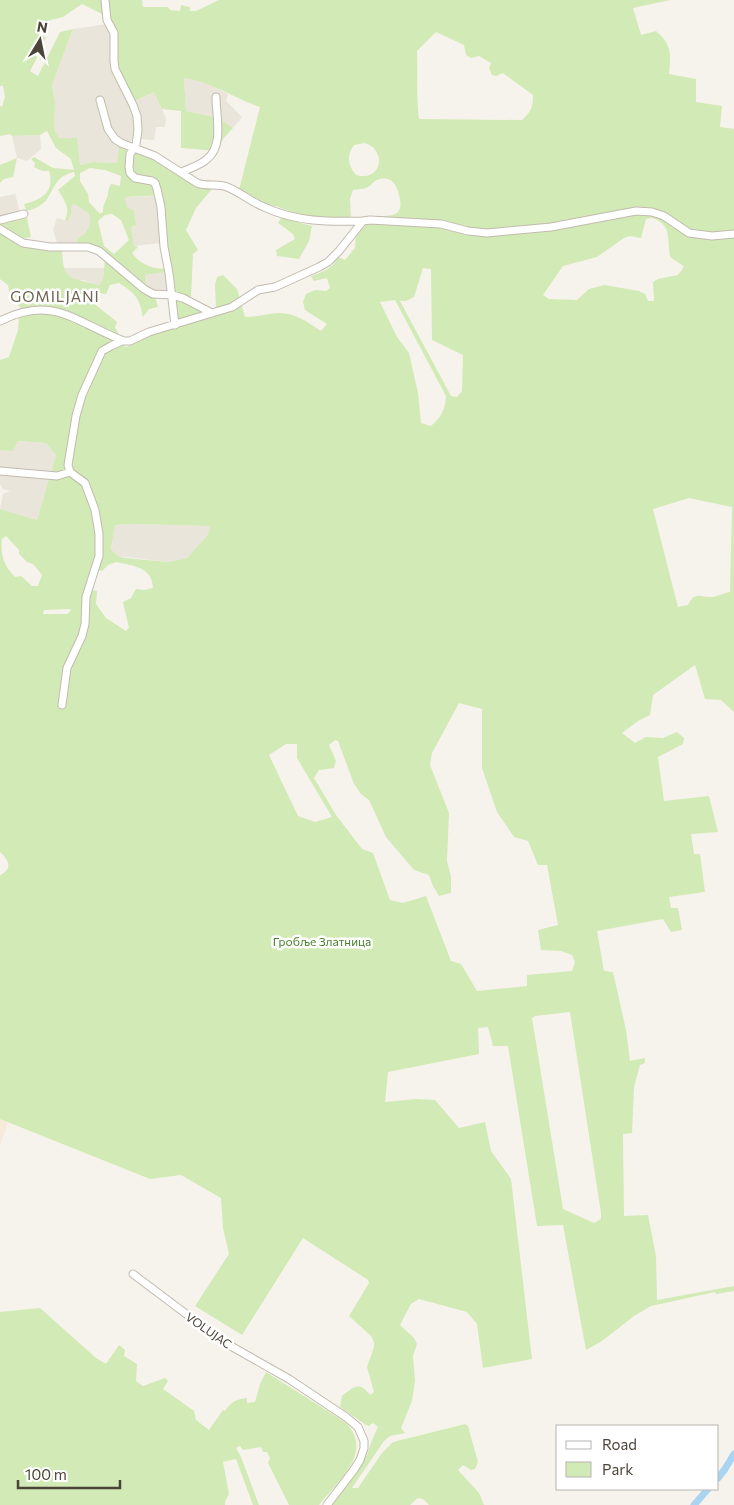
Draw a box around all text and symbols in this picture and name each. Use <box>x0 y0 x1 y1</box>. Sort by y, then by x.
north arrow <box>15 15 65 65</box>
text: N <box>36 17 49 36</box>
district label: GOMILJANI <box>10 287 100 305</box>
park label: Гробље Златница <box>273 934 371 948</box>
street label: VOLUJAC <box>183 1309 235 1352</box>
legend <box>556 1425 719 1490</box>
text: Road <box>602 1435 637 1453</box>
scale bar <box>18 1458 120 1490</box>
text: Park <box>602 1460 633 1478</box>
text: 100 m <box>25 1465 67 1483</box>

